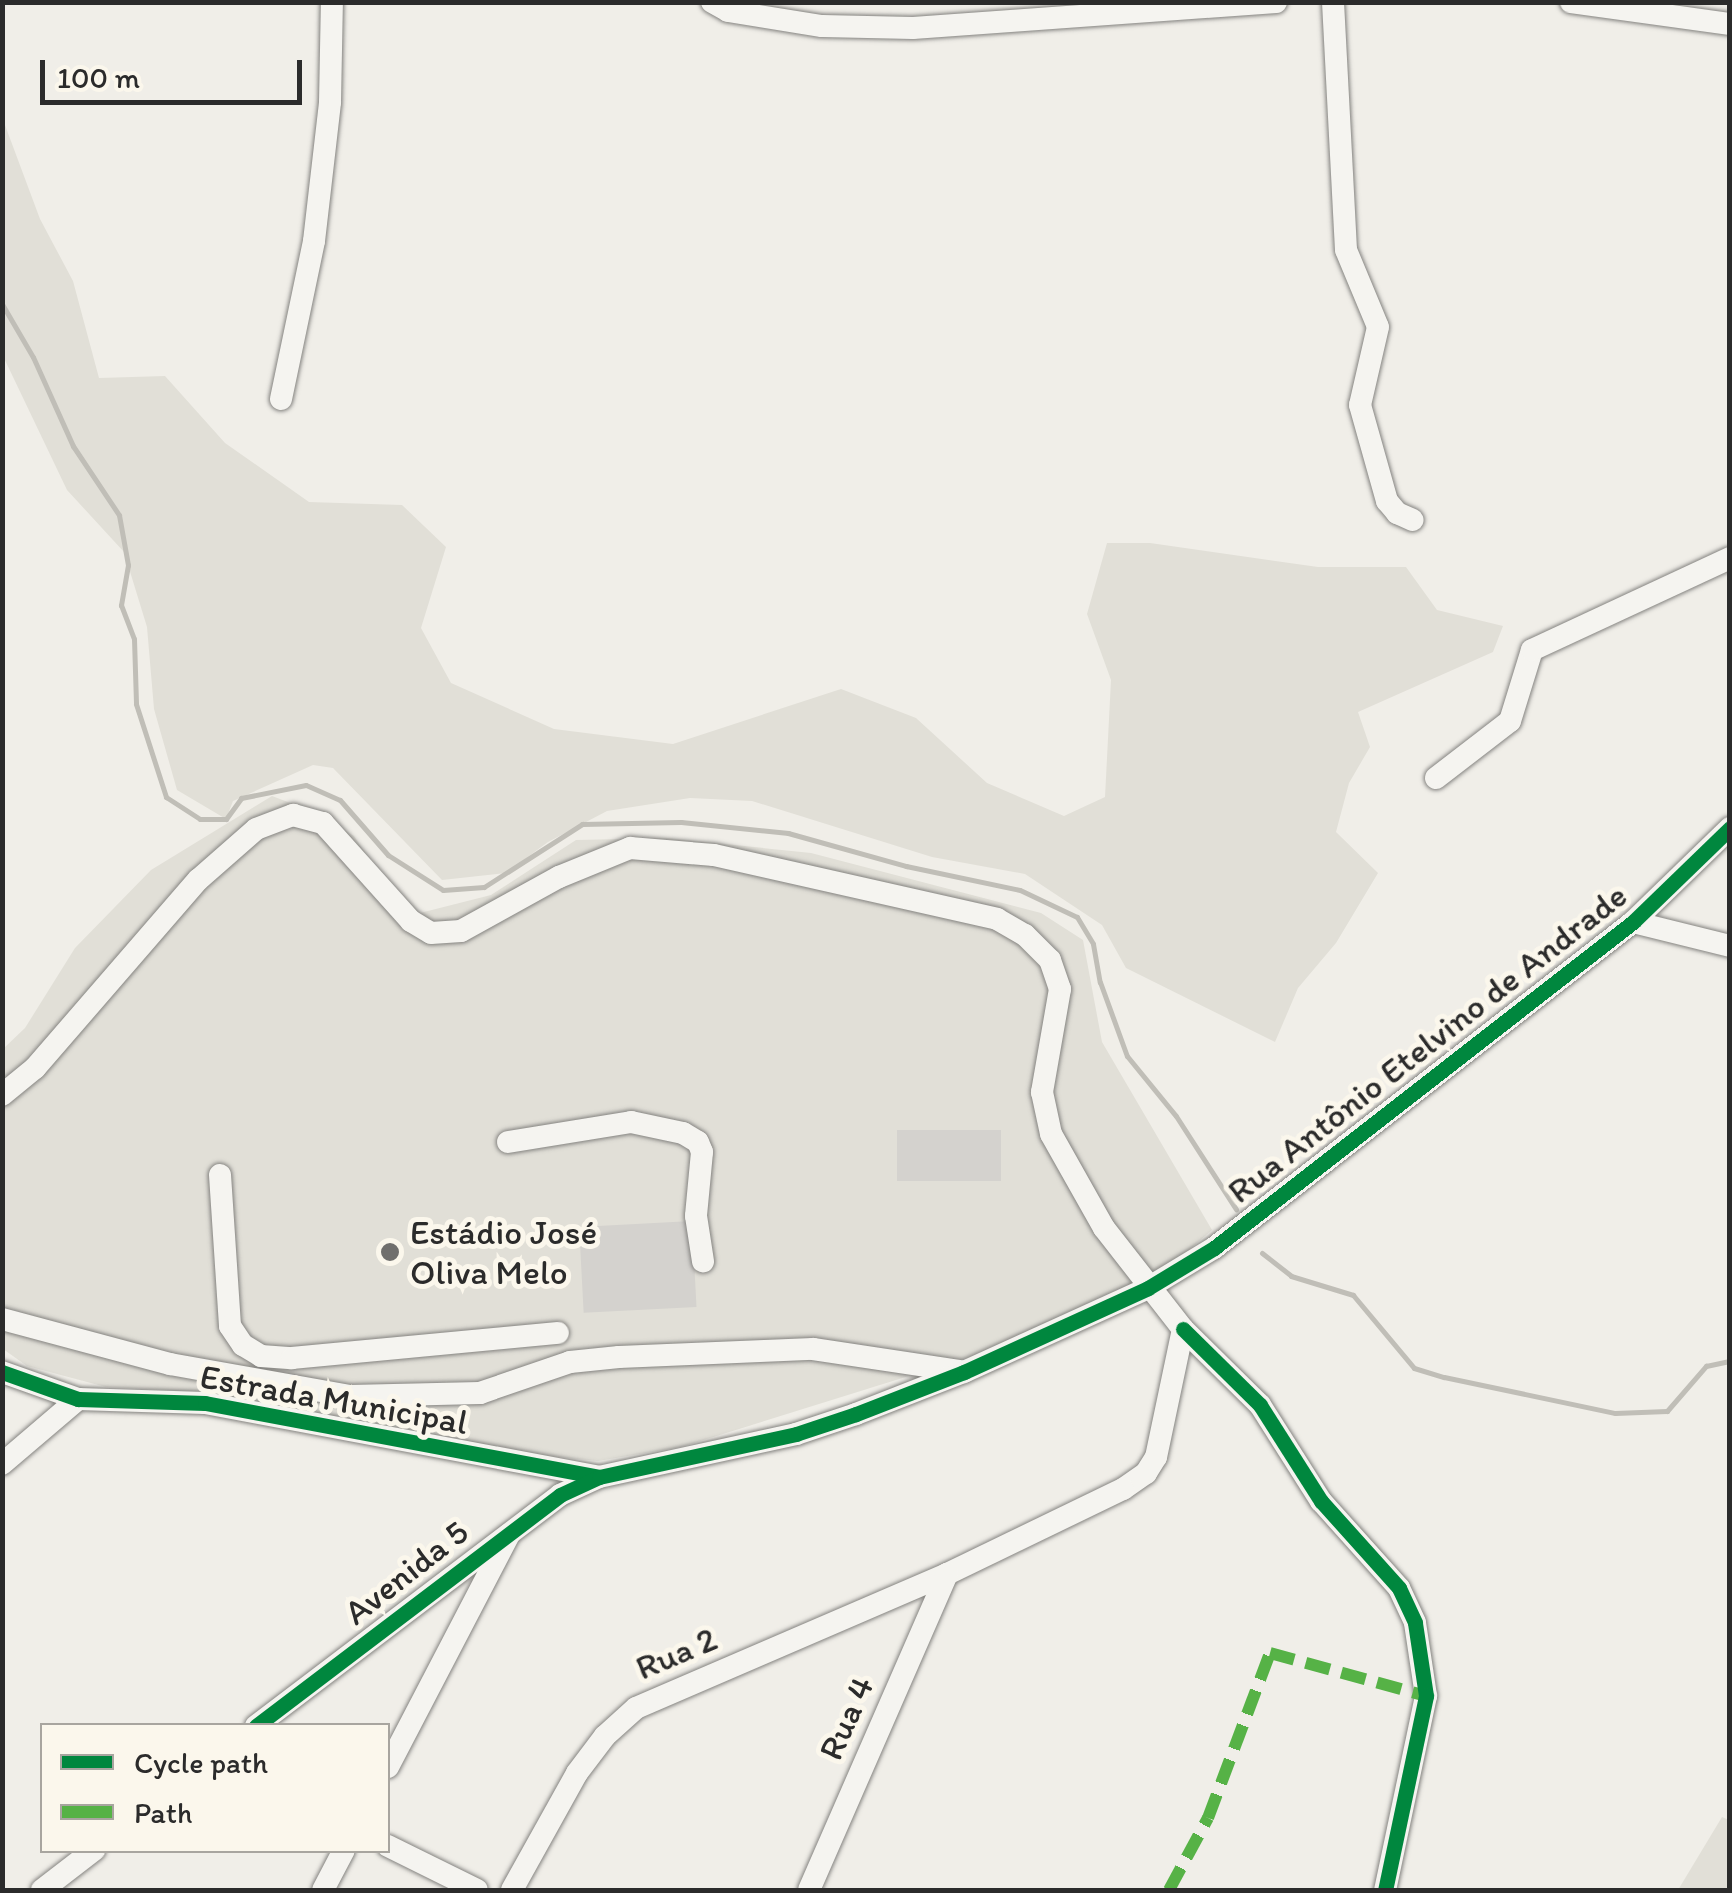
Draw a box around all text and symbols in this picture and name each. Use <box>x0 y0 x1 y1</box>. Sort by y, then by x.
scale bar <box>45 40 308 102</box>
text: 100 m <box>57 59 140 96</box>
street label: Rua Antônio Etelvino de Andrade <box>1219 874 1635 1212</box>
place label: Estádio José Oliva Melo <box>410 1211 596 1293</box>
marker: Estádio José Oliva Melo <box>379 1241 401 1263</box>
street label: Estrada Municipal <box>197 1355 471 1443</box>
street label: Avenida 5 <box>336 1511 476 1633</box>
street label: Rua 2 <box>629 1617 723 1689</box>
street label: Rua 4 <box>809 1670 883 1766</box>
legend <box>40 1723 390 1853</box>
text: Cycle path <box>134 1744 268 1781</box>
text: Path <box>134 1794 192 1831</box>

